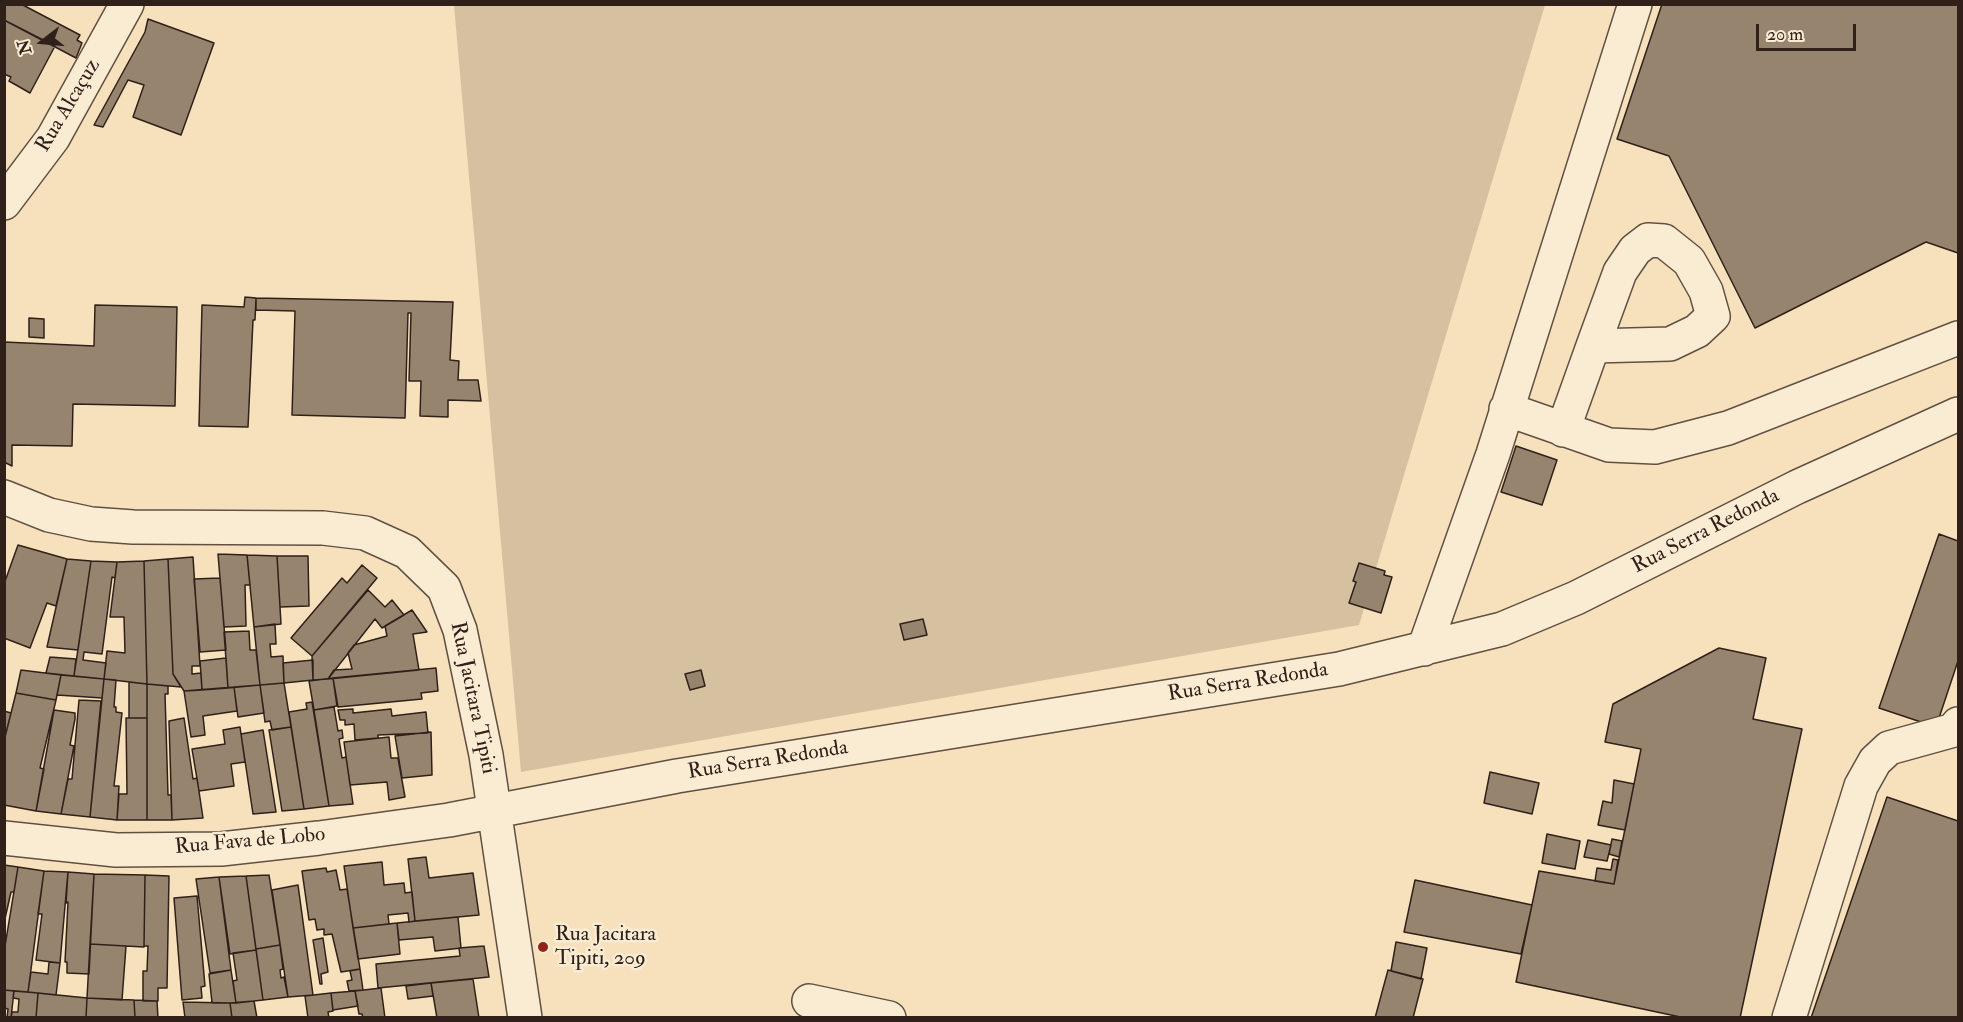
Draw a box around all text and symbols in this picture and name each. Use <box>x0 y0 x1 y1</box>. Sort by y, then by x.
north arrow <box>12 12 72 72</box>
scale bar <box>1759 12 1860 50</box>
text: 20 m <box>1767 23 1803 46</box>
text: N <box>13 37 36 57</box>
street label: Rua Alcaçuz <box>31 55 107 157</box>
street label: Rua Serra Redonda <box>1628 484 1784 580</box>
street label: Rua Jacitara Tipiti <box>444 620 500 776</box>
street label: Rua Serra Redonda <box>1166 658 1330 708</box>
street label: Rua Serra Redonda <box>686 736 850 786</box>
street label: Rua Fava de Lobo <box>174 823 326 861</box>
place label: Rua Jacitara Tipiti, 209 <box>555 922 656 972</box>
marker: Rua Jacitara Tipiti, 209 <box>536 940 550 954</box>

